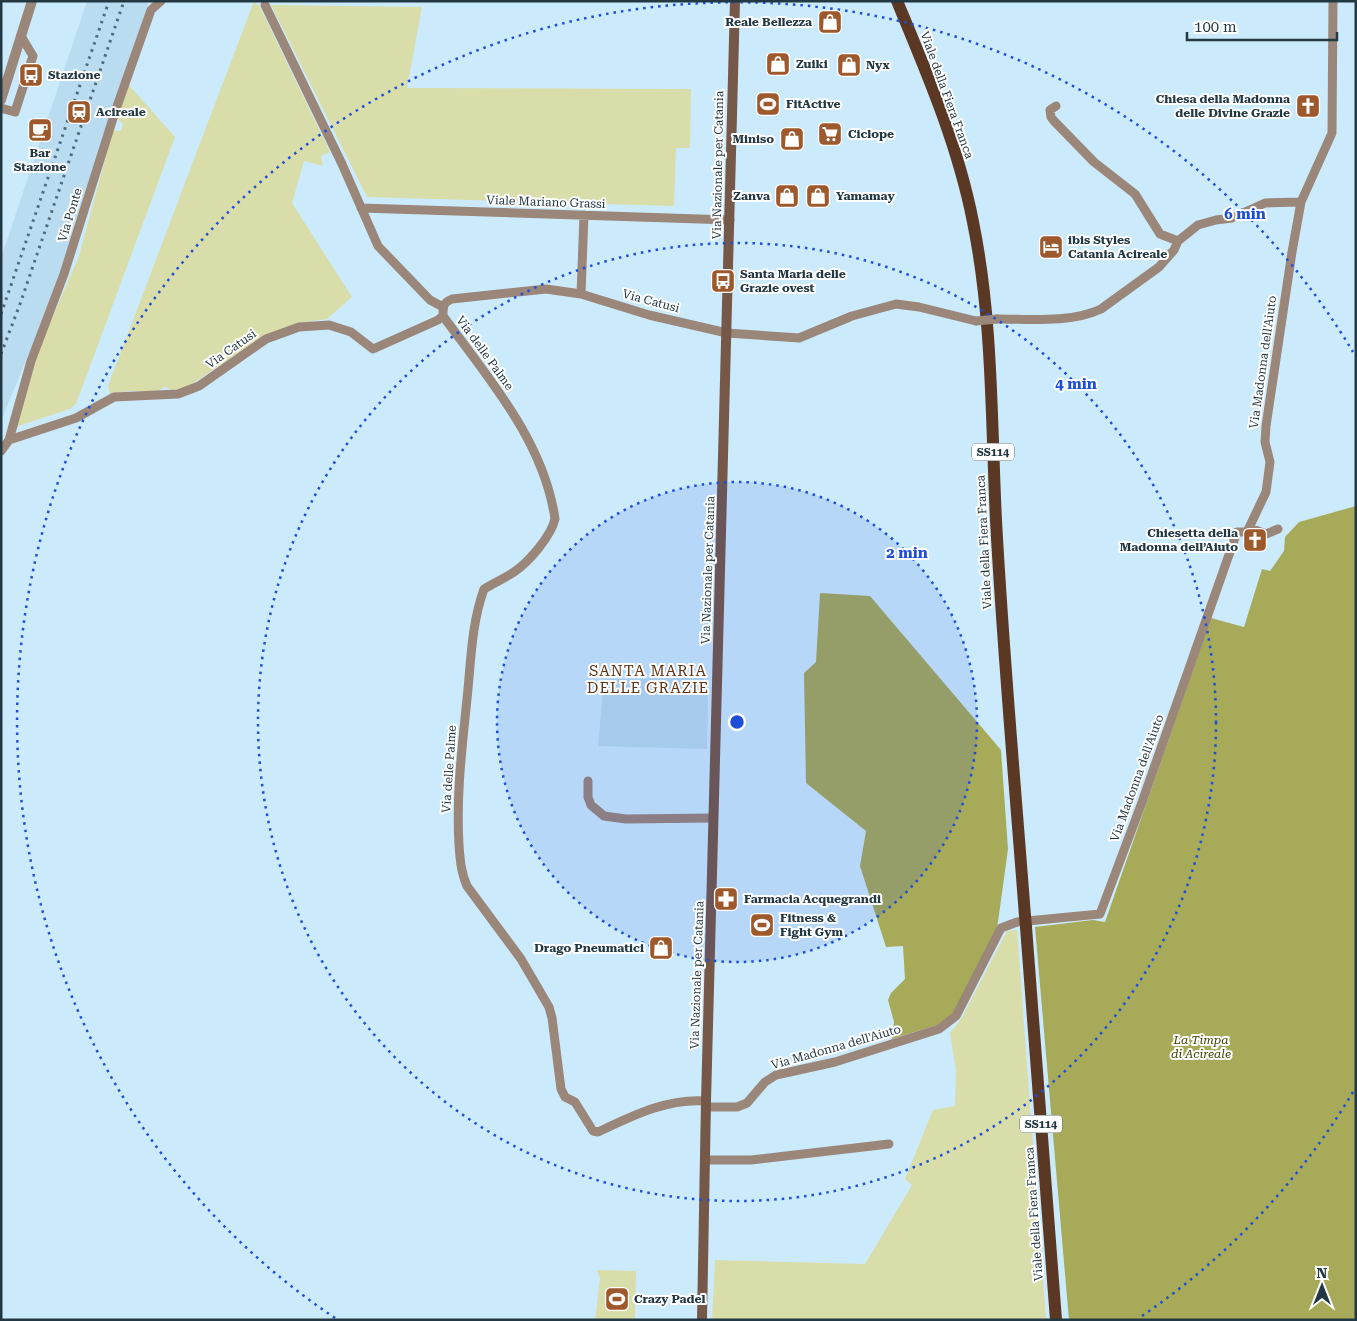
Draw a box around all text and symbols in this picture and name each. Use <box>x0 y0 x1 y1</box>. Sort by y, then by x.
shop icon: Reale Bellezza <box>817 9 843 35</box>
scale bar <box>1187 10 1337 42</box>
place label: Reale Bellezza <box>725 15 812 29</box>
text: 100 m <box>1194 18 1237 36</box>
street label: Viale della Fiera Franca <box>917 29 977 161</box>
shop icon: Zuiki <box>765 51 791 77</box>
shop icon: Nyx <box>836 52 862 78</box>
place label: Zuiki <box>796 57 828 71</box>
place label: Nyx <box>866 58 890 72</box>
bus stop icon: Stazione <box>18 62 44 88</box>
place label: Stazione <box>48 68 101 82</box>
street label: Via Nazionale per Catania <box>710 90 726 239</box>
sports icon: FitActive <box>755 91 781 117</box>
place label: Chiesa della Madonna delle Divine Grazie <box>1156 92 1290 120</box>
church icon: Chiesa della Madonna delle Divine Grazie <box>1295 93 1321 119</box>
place label: FitActive <box>786 97 841 111</box>
station icon: Acireale <box>66 99 92 125</box>
place label: Acireale <box>96 105 146 119</box>
cafe icon: Bar Stazione <box>27 117 53 143</box>
supermarket icon: Ciclope <box>817 121 843 147</box>
shop icon: Miniso <box>779 126 805 152</box>
place label: Ciclope <box>848 127 894 141</box>
place label: Miniso <box>732 132 774 146</box>
place label: Bar Stazione <box>14 146 66 174</box>
shop icon: Zanva <box>774 183 800 209</box>
shop icon: Yamamay <box>805 183 831 209</box>
street label: Via Ponte <box>55 186 85 243</box>
place label: Zanva <box>733 189 770 203</box>
place label: Yamamay <box>836 189 895 203</box>
street label: Viale Mariano Grassi <box>486 193 606 211</box>
text: 6 min <box>1224 205 1266 223</box>
place label: ibis Styles Catania Acireale <box>1068 233 1167 261</box>
hotel icon: ibis Styles Catania Acireale <box>1038 234 1064 260</box>
place label: Santa Maria delle Grazie ovest <box>740 267 846 295</box>
bus stop icon: Santa Maria delle Grazie ovest <box>710 268 736 294</box>
street label: Via Catusi <box>621 287 681 315</box>
street label: Via Madonna dell'Aiuto <box>1247 295 1279 429</box>
street label: Via delle Palme <box>453 313 517 393</box>
street label: Via Catusi <box>203 326 259 371</box>
text: 4 min <box>1055 375 1097 393</box>
road number: SS114 <box>972 444 1014 461</box>
street label: Viale della Fiera Franca <box>973 474 995 610</box>
street label: Via Nazionale per Catania <box>698 495 718 644</box>
place label: Chiesetta della Madonna dell’Aiuto <box>1120 526 1238 554</box>
church icon: Chiesetta della Madonna dell’Aiuto <box>1242 527 1268 553</box>
text: 2 min <box>886 544 928 562</box>
district label: SANTA MARIA DELLE GRAZIE <box>587 662 709 697</box>
centre of rings <box>728 713 746 731</box>
street label: Via Madonna dell'Aiuto <box>1107 713 1167 843</box>
street label: Via delle Palme <box>439 724 459 813</box>
pharmacy icon: Farmacia Acquegrandi <box>713 886 739 912</box>
place label: Farmacia Acquegrandi <box>744 892 881 906</box>
street label: Via Nazionale per Catania <box>687 900 707 1049</box>
place label: Fitness & Fight Gym <box>780 911 843 939</box>
sports icon: Fitness & Fight Gym <box>749 912 775 938</box>
shop icon: Drago Pneumatici <box>648 935 674 961</box>
place label: Drago Pneumatici <box>534 941 644 955</box>
street label: Via Madonna dell'Aiuto <box>770 1022 902 1072</box>
park label: La Timpa di Acireale <box>1171 1033 1231 1061</box>
road number: SS114 <box>1020 1116 1062 1132</box>
street label: Viale della Fiera Franca <box>1022 1146 1046 1282</box>
north arrow <box>1297 1261 1347 1311</box>
text: N <box>1317 1265 1328 1281</box>
sports icon: Crazy Padel <box>604 1286 630 1312</box>
place label: Crazy Padel <box>634 1292 706 1306</box>

